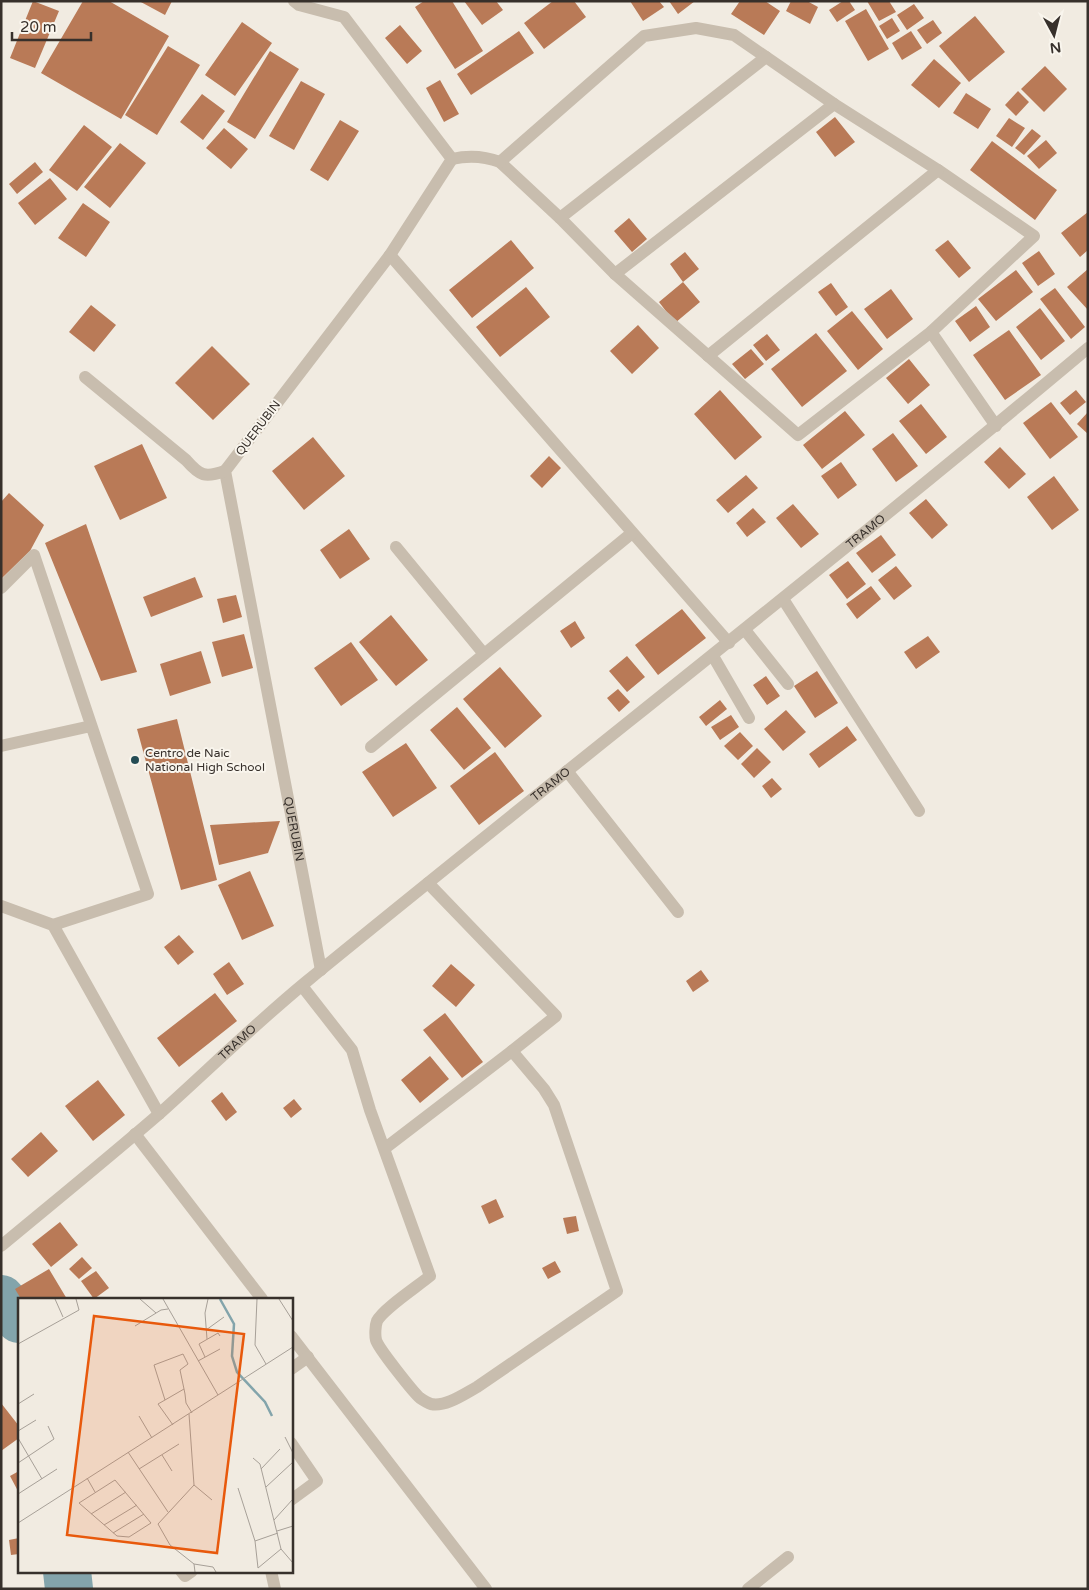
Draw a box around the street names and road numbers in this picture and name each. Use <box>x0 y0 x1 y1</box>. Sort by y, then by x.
street label: QUERUBIN <box>233 398 283 458</box>
street label: TRAMO <box>843 511 888 551</box>
street label: TRAMO <box>528 764 573 804</box>
street label: QUERUBIN <box>281 795 307 862</box>
street label: TRAMO <box>215 1021 259 1063</box>

